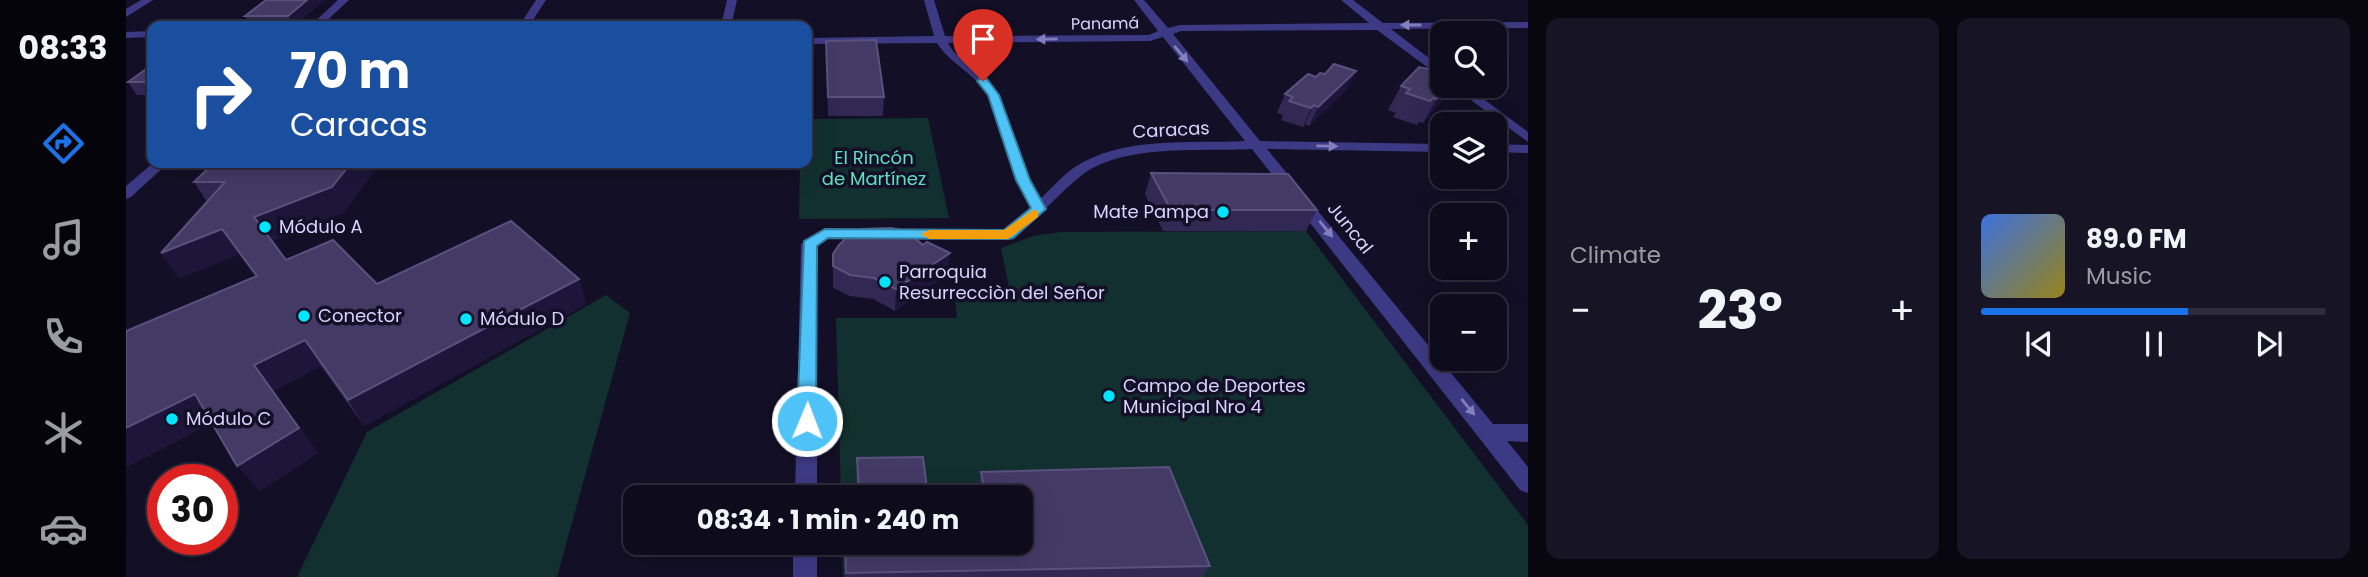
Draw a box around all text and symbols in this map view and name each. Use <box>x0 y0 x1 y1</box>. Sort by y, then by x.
pin <box>953 9 1013 81</box>
street label: Panamá <box>1071 11 1139 36</box>
one-way arrow <box>1400 19 1422 31</box>
icon: arrive <box>964 20 1002 58</box>
map controls <box>1430 21 1507 371</box>
button: search <box>1430 21 1507 98</box>
text: 08:33 <box>18 25 108 70</box>
one-way arrow <box>1036 33 1058 45</box>
text: 70 m <box>290 37 410 105</box>
one-way arrow <box>1173 45 1188 62</box>
icon: right <box>175 49 266 140</box>
text: Caracas <box>290 102 428 147</box>
button: layers <box>1430 112 1507 189</box>
street label: Caracas <box>1132 115 1210 144</box>
icon: directions <box>39 119 88 168</box>
one-way arrow <box>1316 140 1338 152</box>
park label: El Rincón de Martínez <box>822 145 926 191</box>
street label: Juncal <box>1322 196 1379 259</box>
place label: Mate Pampa <box>1093 199 1209 224</box>
button: + <box>1430 203 1507 280</box>
marker: Mate Pampa <box>1215 204 1231 220</box>
place label: Módulo A <box>279 214 363 239</box>
icon: music <box>39 215 88 264</box>
marker: Módulo A <box>257 219 273 235</box>
one-way arrow <box>1318 221 1333 238</box>
text: 89.0 FM <box>2086 221 2187 257</box>
text: Climate <box>1570 239 1661 271</box>
place label: Parroquia Resurrecciòn del Señor <box>899 259 1105 305</box>
text: Music <box>2086 260 2152 292</box>
marker: Parroquia Resurrecciòn del Señor <box>877 274 893 290</box>
text: 23° <box>1697 274 1783 347</box>
text: − <box>1570 284 1591 337</box>
text: + <box>1889 284 1915 337</box>
button: − <box>1430 294 1507 371</box>
place label: Conector <box>318 303 402 328</box>
place label: Módulo D <box>480 306 564 331</box>
marker: Conector <box>296 308 312 324</box>
marker: Módulo D <box>458 311 474 327</box>
icon: phone <box>39 312 88 361</box>
icon: previous <box>2020 325 2058 363</box>
icon: pause <box>2135 325 2173 363</box>
icon: next <box>2250 325 2288 363</box>
place label: Campo de Deportes Municipal Nro 4 <box>1123 373 1306 419</box>
position arrow <box>770 384 844 458</box>
marker: Campo de Deportes Municipal Nro 4 <box>1101 388 1117 404</box>
one-way arrow <box>1461 397 1476 415</box>
place label: Módulo C <box>186 406 271 431</box>
icon: climate <box>39 408 88 457</box>
marker: Módulo C <box>164 411 180 427</box>
speed limit sign: 30 <box>147 464 238 555</box>
text: 08:34 · 1 min · 240 m <box>697 502 959 538</box>
icon: car <box>39 504 88 553</box>

